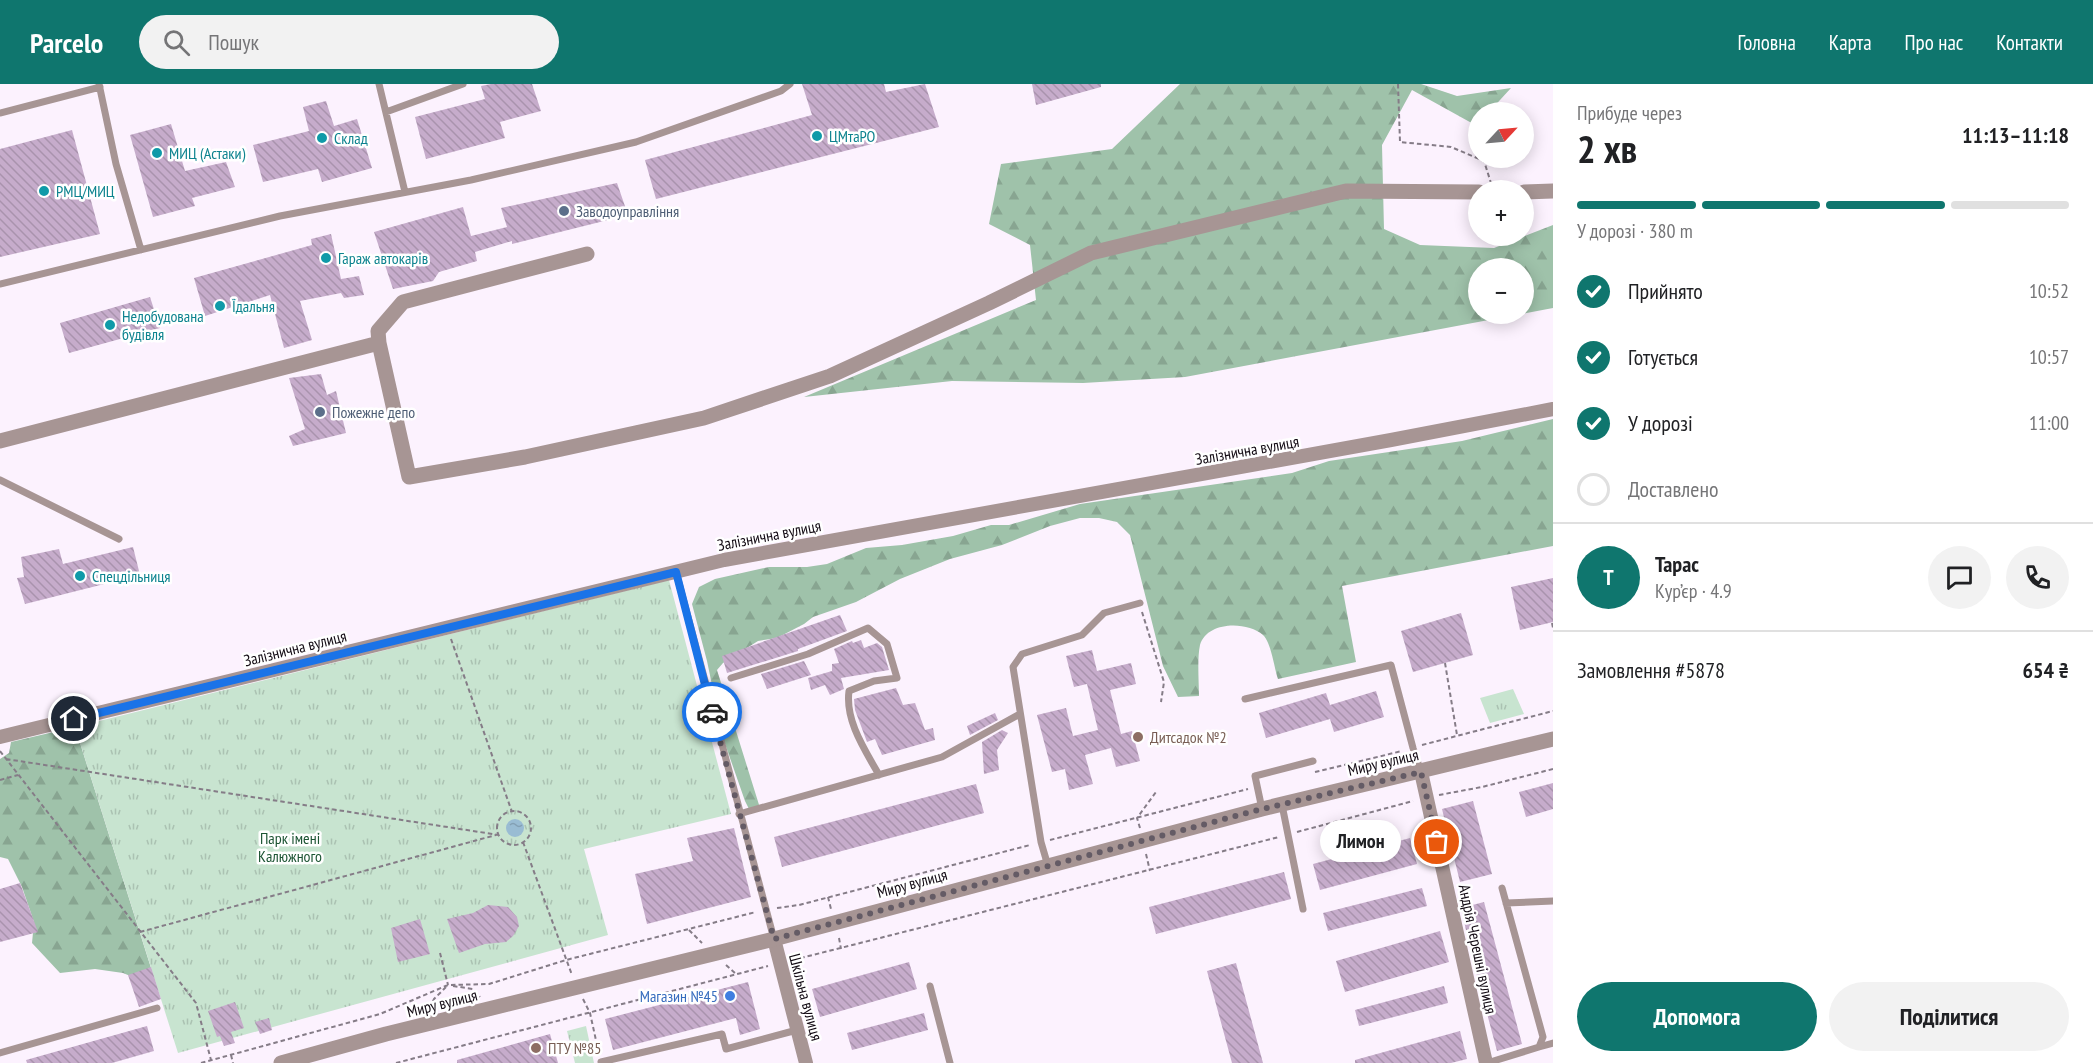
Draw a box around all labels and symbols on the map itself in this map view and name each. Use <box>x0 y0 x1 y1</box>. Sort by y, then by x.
north arrow <box>1468 102 1534 168</box>
place label: ЦМтаРО <box>829 126 876 146</box>
place label: Склад <box>334 128 368 148</box>
marker: ЦМтаРО <box>810 129 824 143</box>
marker: Склад <box>315 131 329 145</box>
place label: МИЦ (Астаки) <box>169 143 245 163</box>
marker: МИЦ (Астаки) <box>150 146 164 160</box>
place label: РМЦ/МИЦ <box>56 181 115 201</box>
marker: РМЦ/МИЦ <box>37 184 51 198</box>
place label: Заводоуправління <box>576 201 679 221</box>
marker: Заводоуправління <box>557 204 571 218</box>
place label: Гараж автокарів <box>338 248 428 268</box>
marker: Гараж автокарів <box>319 251 333 265</box>
place label: Їдальня <box>232 296 275 316</box>
marker: Їдальня <box>213 299 227 313</box>
place label: Недобудована будівля <box>122 306 204 344</box>
marker: Недобудована будівля <box>103 318 117 332</box>
place label: Пожежне депо <box>332 402 415 422</box>
marker: Пожежне депо <box>313 405 327 419</box>
street label: Залізнична вулиця <box>1194 431 1300 469</box>
street label: Залізнична вулиця <box>716 515 822 555</box>
place label: Спецдільниця <box>92 566 170 586</box>
marker: Спецдільниця <box>73 569 87 583</box>
street label: Залізнична вулиця <box>242 626 348 670</box>
courier <box>682 682 742 742</box>
pin <box>48 693 99 744</box>
place label: Дитсадок №2 <box>1150 727 1227 747</box>
marker: Дитсадок №2 <box>1131 730 1145 744</box>
street label: Миру вулиця <box>1346 744 1420 780</box>
pin <box>1411 816 1462 867</box>
callout: Лимон <box>1320 821 1401 863</box>
park label: Парк імені Калюжного <box>258 828 322 866</box>
street label: Миру вулиця <box>875 864 949 902</box>
street label: Андрія Черешні вулиця <box>1455 882 1501 1016</box>
street label: Шкільна вулиця <box>785 951 827 1043</box>
street label: Миру вулиця <box>405 985 479 1021</box>
place label: Магазин №45 <box>640 986 718 1006</box>
marker: Магазин №45 <box>723 989 737 1003</box>
place label: ПТУ №85 <box>548 1038 601 1058</box>
marker: ПТУ №85 <box>529 1041 543 1055</box>

